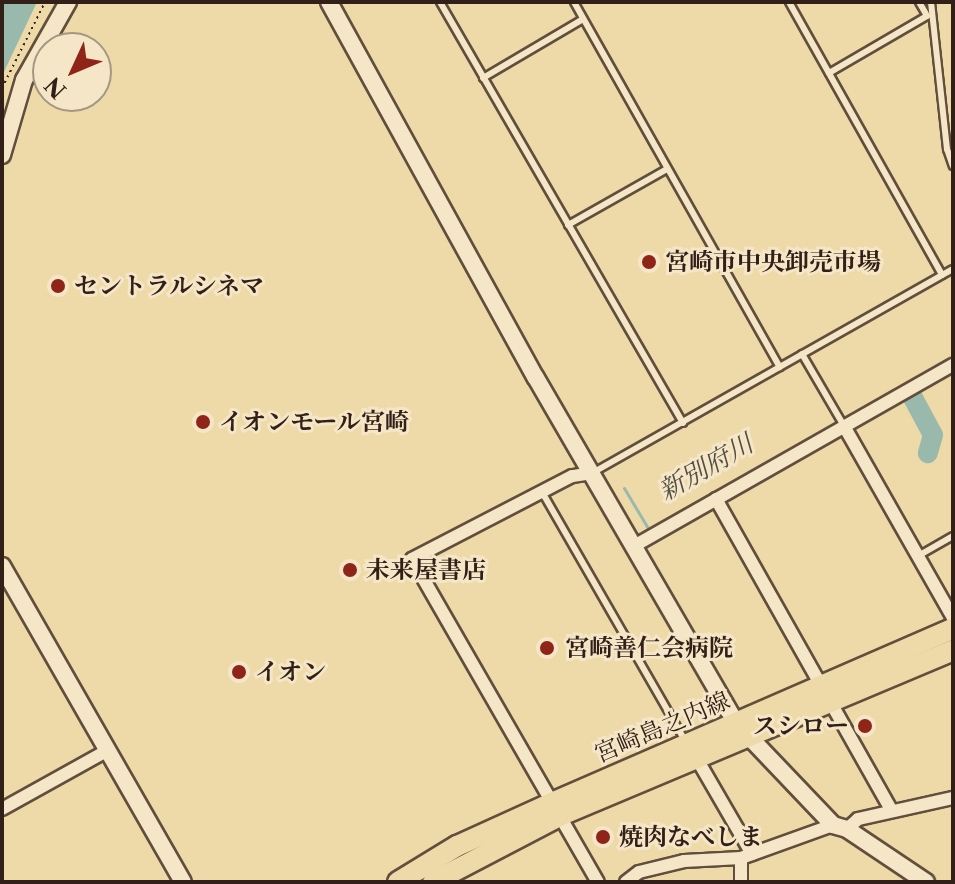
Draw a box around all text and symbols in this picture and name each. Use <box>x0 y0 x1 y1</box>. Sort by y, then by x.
north arrow <box>32 32 112 112</box>
text: N <box>39 71 72 104</box>
place label: 宮崎市中央卸売市場 <box>665 248 881 276</box>
marker: 宮崎市中央卸売市場 <box>640 253 658 271</box>
place label: セントラルシネマ <box>74 272 266 300</box>
marker: セントラルシネマ <box>49 277 67 295</box>
place label: イオンモール宮崎 <box>219 408 410 436</box>
marker: イオンモール宮崎 <box>194 413 212 431</box>
water label: 新別府川 <box>653 428 759 508</box>
place label: 未来屋書店 <box>366 556 486 584</box>
marker: 未来屋書店 <box>341 561 359 579</box>
place label: 宮崎善仁会病院 <box>565 634 733 662</box>
marker: 宮崎善仁会病院 <box>536 637 558 659</box>
place label: イオン <box>255 658 327 686</box>
marker: イオン <box>230 663 248 681</box>
street label: 宮崎島之内線 <box>590 686 734 768</box>
place label: スシロー <box>753 712 849 740</box>
marker: スシロー <box>856 717 874 735</box>
place label: 焼肉なべしま <box>619 823 763 851</box>
marker: 焼肉なべしま <box>594 828 612 846</box>

